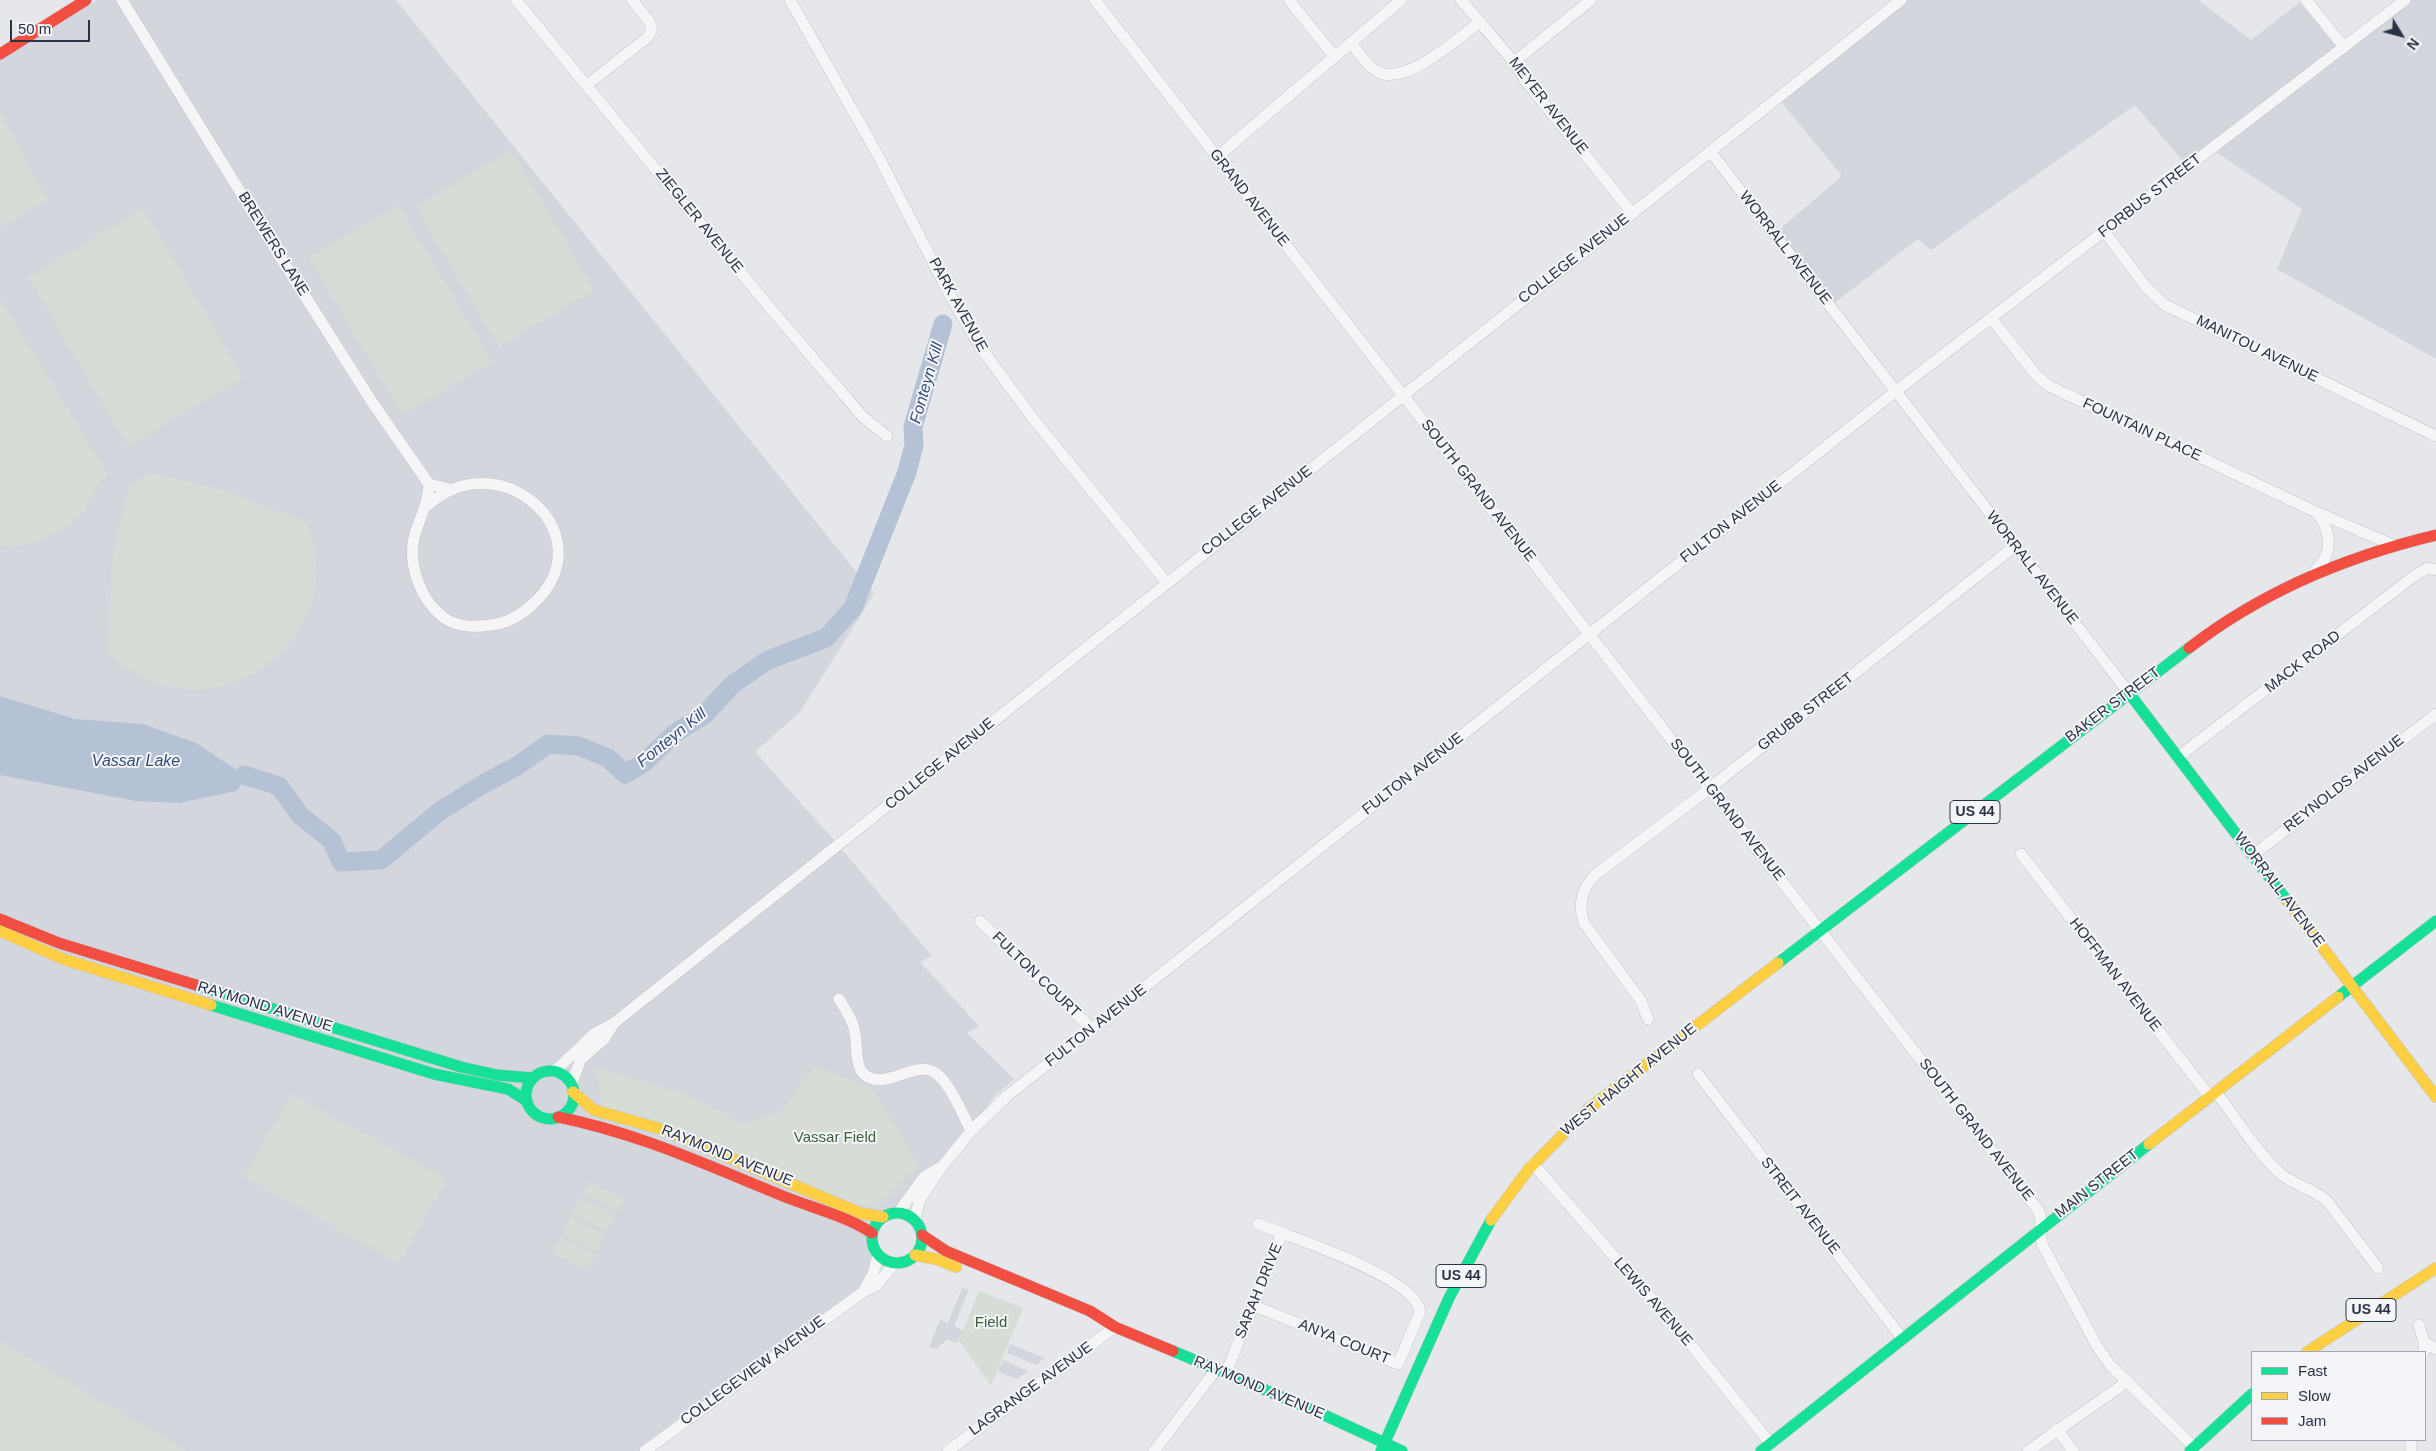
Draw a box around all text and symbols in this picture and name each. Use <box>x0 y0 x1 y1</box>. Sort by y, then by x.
scale bar <box>12 10 92 42</box>
north arrow <box>2376 10 2426 60</box>
text: 50 m <box>18 20 51 37</box>
text: N <box>2404 35 2422 53</box>
street label: MEYER AVENUE <box>1505 54 1591 158</box>
street label: GRAND AVENUE <box>1205 146 1293 250</box>
street label: FORBUS STREET <box>2095 150 2205 242</box>
street label: ZIEGLER AVENUE <box>651 165 747 277</box>
street label: WORRALL AVENUE <box>1735 188 1835 308</box>
street label: BREWERS LANE <box>234 189 312 299</box>
street label: COLLEGE AVENUE <box>1515 210 1633 308</box>
street label: PARK AVENUE <box>925 255 991 355</box>
street label: MANITOU AVENUE <box>2193 312 2321 386</box>
water label: Fonteyn Kill <box>906 340 948 426</box>
street label: FOUNTAIN PLACE <box>2080 395 2204 465</box>
street label: SOUTH GRAND AVENUE <box>1417 416 1539 566</box>
street label: COLLEGE AVENUE <box>1198 462 1316 560</box>
street label: FULTON AVENUE <box>1677 477 1785 567</box>
street label: WORRALL AVENUE <box>1982 508 2082 628</box>
street label: MACK ROAD <box>2262 627 2344 697</box>
street label: BAKER STREET <box>2062 663 2164 747</box>
street label: GRUBB STREET <box>1754 669 1858 755</box>
water label: Fonteyn Kill <box>633 704 711 772</box>
street label: COLLEGE AVENUE <box>882 714 998 814</box>
street label: FULTON AVENUE <box>1359 729 1467 819</box>
street label: REYNOLDS AVENUE <box>2280 732 2408 836</box>
street label: SOUTH GRAND AVENUE <box>1666 735 1788 885</box>
water label: Vassar Lake <box>92 752 180 772</box>
road number: US 44 <box>1950 800 2000 824</box>
street label: WORRALL AVENUE <box>2230 829 2328 951</box>
street label: HOFFMAN AVENUE <box>2065 915 2165 1035</box>
street label: FULTON COURT <box>988 928 1084 1022</box>
street label: RAYMOND AVENUE <box>195 978 335 1036</box>
street label: FULTON AVENUE <box>1042 981 1150 1071</box>
street label: WEST HAIGHT AVENUE <box>1558 1020 1700 1140</box>
street label: SOUTH GRAND AVENUE <box>1915 1055 2037 1205</box>
street label: RAYMOND AVENUE <box>659 1121 795 1191</box>
park label: Vassar Field <box>794 1129 876 1147</box>
street label: MAIN STREET <box>2052 1146 2142 1222</box>
street label: STREIT AVENUE <box>1757 1154 1843 1258</box>
street label: SARAH DRIVE <box>1232 1240 1286 1342</box>
street label: LEWIS AVENUE <box>1610 1254 1696 1350</box>
road number: US 44 <box>1436 1264 1486 1288</box>
road number: US 44 <box>2346 1298 2396 1322</box>
street label: COLLEGEVIEW AVENUE <box>677 1313 829 1429</box>
park label: Field <box>975 1314 1007 1332</box>
street label: ANYA COURT <box>1296 1315 1392 1369</box>
street label: LAGRANGE AVENUE <box>966 1338 1096 1440</box>
legend <box>2251 1351 2426 1441</box>
street label: RAYMOND AVENUE <box>1191 1352 1327 1424</box>
text: Fast <box>2298 1362 2327 1379</box>
text: Slow <box>2298 1387 2331 1404</box>
text: Jam <box>2298 1412 2326 1429</box>

